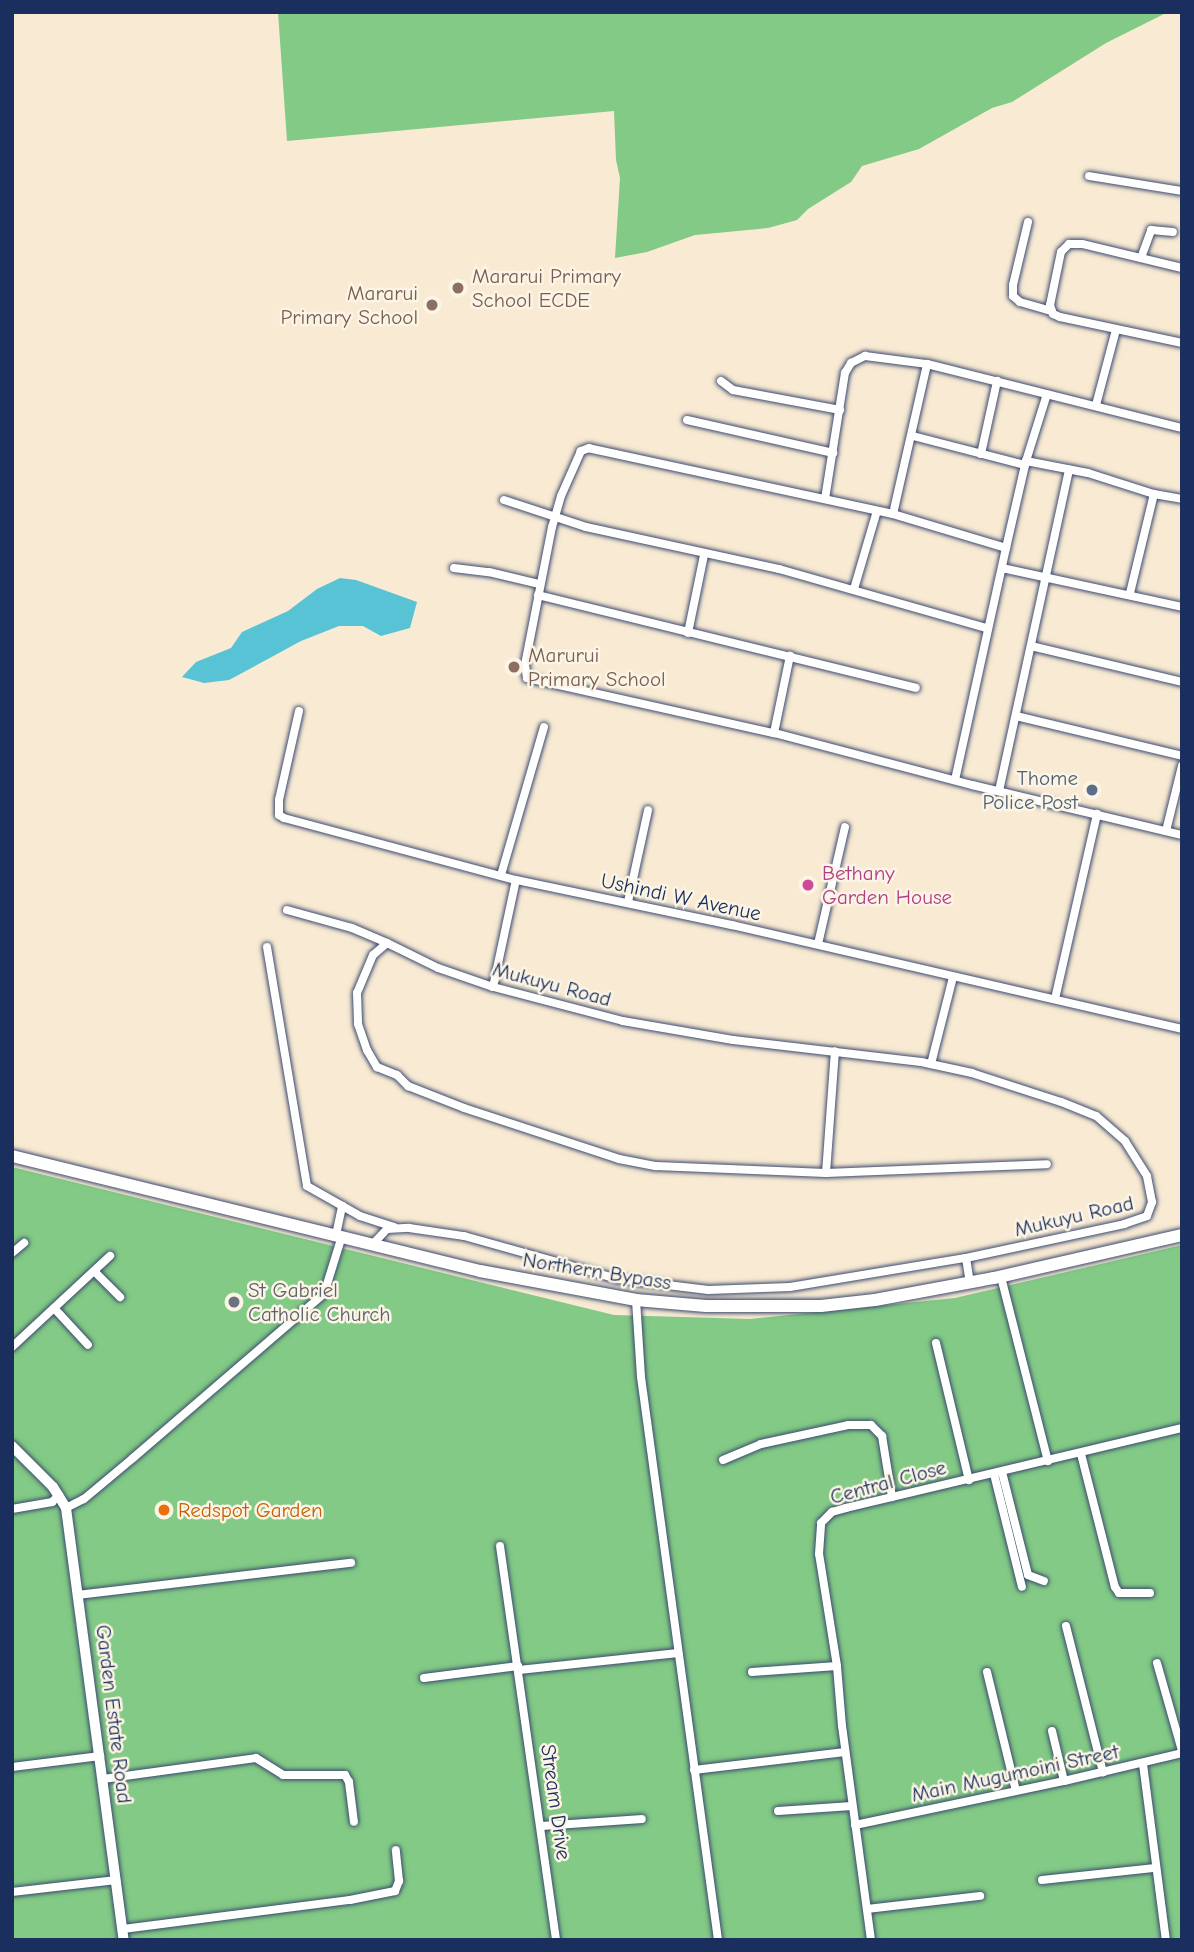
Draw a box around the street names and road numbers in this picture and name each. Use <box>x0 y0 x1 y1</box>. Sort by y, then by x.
street label: Ushindi W Avenue <box>599 868 763 926</box>
street label: Mukuyu Road <box>490 956 614 1012</box>
street label: Mukuyu Road <box>1012 1190 1136 1242</box>
street label: Northern Bypass <box>521 1247 673 1295</box>
street label: Central Close <box>827 1454 949 1510</box>
street label: Garden Estate Road <box>91 1623 137 1805</box>
street label: Main Mugumoini Street <box>909 1739 1121 1807</box>
street label: Stream Drive <box>535 1743 577 1861</box>

